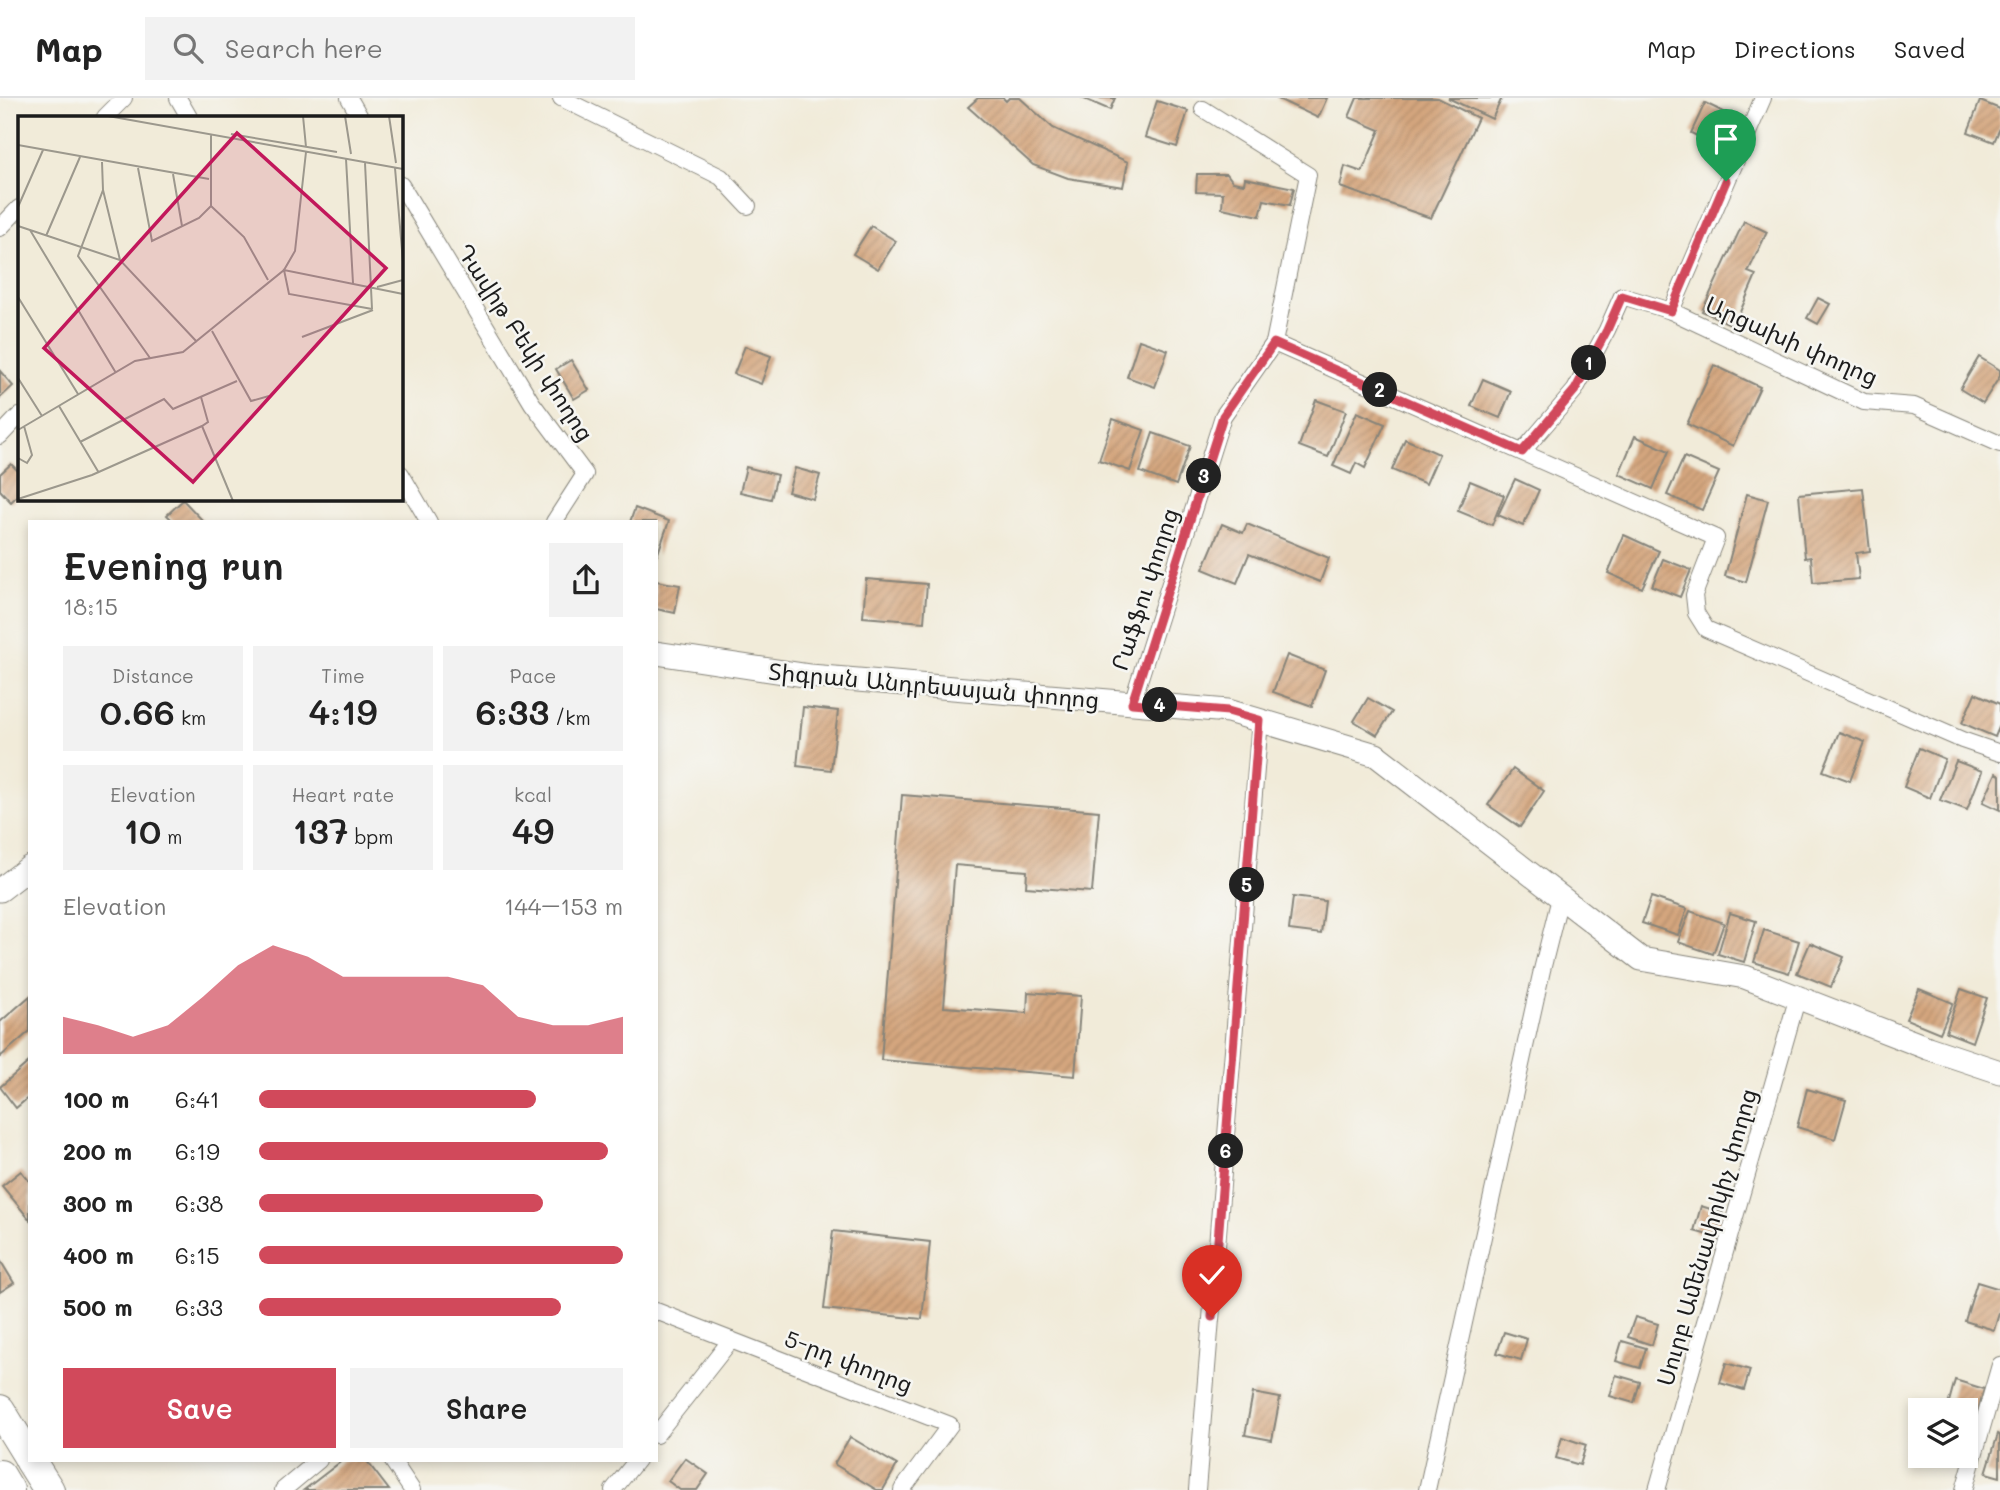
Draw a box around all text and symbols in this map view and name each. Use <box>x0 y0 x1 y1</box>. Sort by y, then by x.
search box <box>145 17 635 80</box>
text: Map <box>35 27 103 70</box>
icon: search <box>169 29 207 67</box>
text: Search here <box>225 31 383 65</box>
text: Map <box>1647 33 1696 64</box>
text: Directions <box>1734 33 1856 64</box>
text: Saved <box>1894 33 1965 64</box>
pin <box>1696 109 1756 181</box>
inset map <box>18 116 402 500</box>
icon: arrive <box>1707 120 1745 158</box>
street label: Դավիթ Բեկի փողոց <box>451 237 601 447</box>
street label: Արցախի փողոց <box>1701 288 1883 392</box>
pin: 1 <box>1572 345 1606 380</box>
text: 1 <box>1584 350 1593 375</box>
pin: 2 <box>1362 372 1398 408</box>
text: 2 <box>1374 377 1385 402</box>
pin: 3 <box>1186 458 1222 494</box>
text: 3 <box>1198 463 1209 488</box>
street label: Րաֆֆու փողոց <box>1104 504 1184 674</box>
text: Evening run <box>63 540 284 590</box>
button: share <box>549 543 623 617</box>
text: 18:15 <box>63 591 118 621</box>
street label: Տիգրան Անդրեասյան փողոց <box>767 656 1101 714</box>
text: Distance <box>112 663 194 688</box>
text: Time <box>321 663 365 688</box>
text: Pace <box>510 663 556 688</box>
text: 0.66 <box>100 688 175 734</box>
text: 4:19 <box>308 688 378 734</box>
text: 6:33 <box>475 688 549 734</box>
pin: 4 <box>1142 688 1178 722</box>
text: 4 <box>1153 692 1166 717</box>
text: km <box>175 705 206 730</box>
text: /km <box>549 705 591 730</box>
text: Elevation <box>110 782 196 807</box>
text: Heart rate <box>292 782 394 807</box>
text: kcal <box>514 782 552 807</box>
text: 10 <box>124 807 161 853</box>
text: 137 <box>293 807 348 853</box>
text: 49 <box>512 807 554 853</box>
text: m <box>161 824 182 849</box>
text: bpm <box>348 824 393 849</box>
pin: 5 <box>1230 868 1264 902</box>
text: 5 <box>1241 872 1252 897</box>
text: Elevation <box>63 891 166 921</box>
text: 144–153 m <box>504 891 623 921</box>
text: 100 m <box>63 1084 129 1114</box>
text: 6:41 <box>175 1084 220 1114</box>
street label: Սուրբ Ամենափրկիչ փողոց <box>1649 1085 1763 1389</box>
pin: 6 <box>1208 1134 1244 1168</box>
text: 200 m <box>63 1136 132 1166</box>
text: 6:19 <box>175 1136 220 1166</box>
text: 6 <box>1220 1138 1231 1163</box>
text: 300 m <box>63 1188 133 1218</box>
text: 6:38 <box>175 1188 223 1218</box>
text: 400 m <box>63 1240 134 1270</box>
text: 6:15 <box>175 1240 220 1270</box>
pin <box>1182 1245 1242 1317</box>
icon: check <box>1193 1256 1231 1294</box>
text: 500 m <box>63 1292 133 1322</box>
text: 6:33 <box>175 1292 223 1322</box>
street label: 5-րդ փողոց <box>781 1323 917 1399</box>
button: Save <box>63 1368 336 1448</box>
button: Share <box>350 1368 623 1448</box>
map controls <box>1908 1398 1978 1468</box>
button: layers <box>1908 1398 1978 1468</box>

